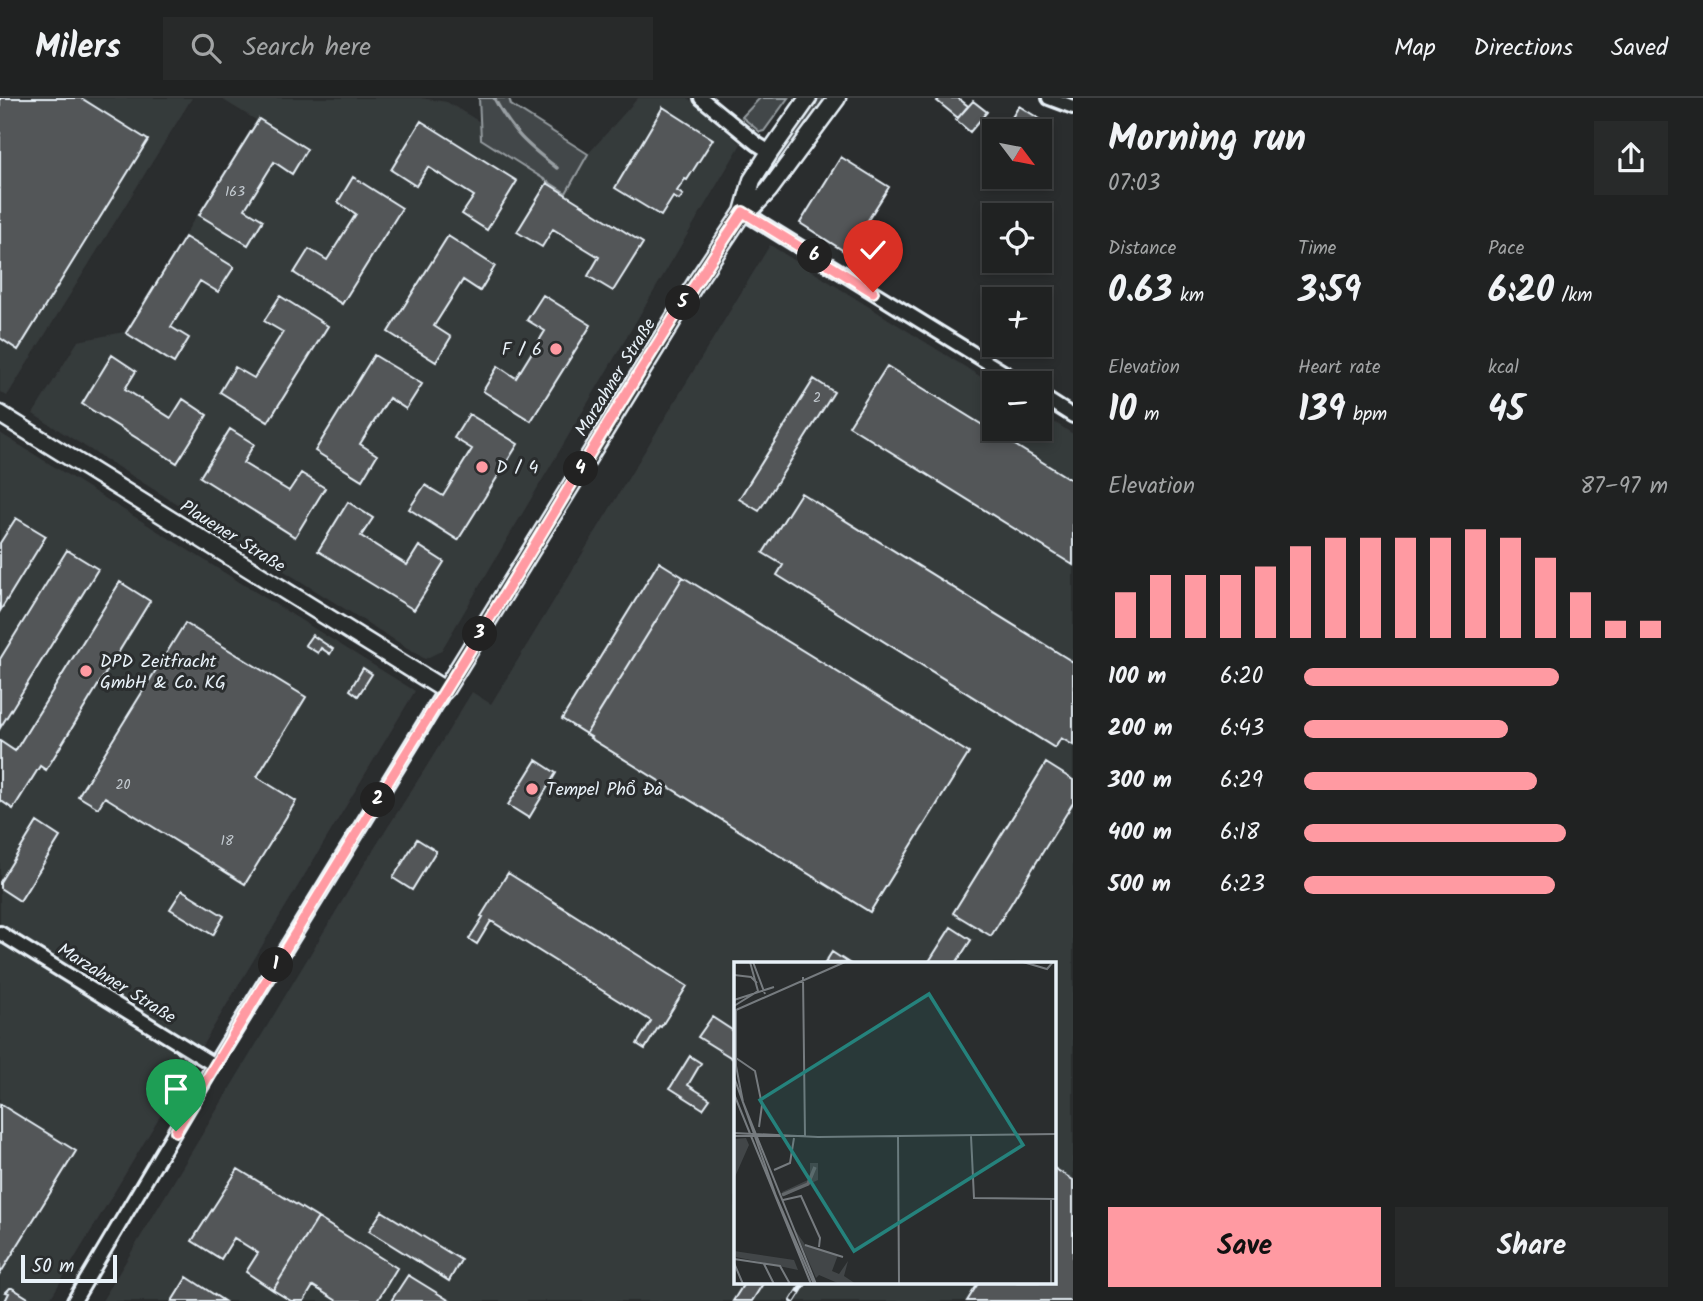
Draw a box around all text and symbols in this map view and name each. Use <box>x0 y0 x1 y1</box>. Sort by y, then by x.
search box <box>163 17 653 80</box>
text: Milers <box>35 22 121 75</box>
text: Search here <box>243 27 371 69</box>
icon: search <box>187 29 225 67</box>
text: Map <box>1394 29 1436 68</box>
text: Directions <box>1474 29 1573 68</box>
text: Saved <box>1611 29 1668 68</box>
text: Morning run <box>1108 110 1306 170</box>
north arrow <box>982 119 1052 189</box>
map controls <box>982 119 1052 441</box>
button: share <box>1594 121 1668 195</box>
text: 07:03 <box>1108 166 1160 202</box>
house number: 163 <box>225 181 245 203</box>
button: locate <box>982 203 1052 273</box>
pin <box>843 220 903 292</box>
icon: check <box>854 231 892 269</box>
text: Distance <box>1108 234 1176 264</box>
text: Time <box>1298 234 1336 264</box>
text: Pace <box>1488 234 1524 264</box>
pin: 6 <box>798 238 832 274</box>
text: 6 <box>809 240 820 270</box>
text: 0.63 <box>1108 264 1172 320</box>
text: 3:59 <box>1298 264 1361 320</box>
text: 6:20 <box>1488 264 1554 320</box>
text: km <box>1172 281 1204 311</box>
text: /km <box>1554 281 1592 311</box>
pin: 5 <box>666 286 700 320</box>
text: 5 <box>678 287 687 317</box>
button: + <box>982 287 1052 357</box>
street label: Marzahner Straße <box>568 313 664 443</box>
place label: F / 6 <box>502 336 542 365</box>
marker: F / 6 <box>548 341 564 357</box>
text: Elevation <box>1108 353 1180 383</box>
text: Heart rate <box>1298 353 1381 383</box>
text: kcal <box>1488 353 1519 383</box>
button: − <box>982 371 1052 441</box>
text: 10 <box>1108 383 1137 439</box>
text: 139 <box>1298 383 1345 439</box>
text: 45 <box>1488 383 1525 439</box>
house number: 2 <box>813 387 821 409</box>
text: m <box>1137 400 1159 430</box>
text: bpm <box>1345 400 1387 430</box>
pin: 4 <box>564 452 598 486</box>
text: 4 <box>575 453 586 483</box>
place label: D / 4 <box>496 454 538 483</box>
marker: D / 4 <box>474 459 490 475</box>
text: Elevation <box>1108 469 1195 505</box>
text: 87–97 m <box>1580 469 1668 505</box>
street label: Plauener Straße <box>174 493 291 581</box>
pin: 3 <box>462 616 498 652</box>
text: 3 <box>474 618 485 648</box>
place label: DPD Zeitfracht GmbH & Co. KG <box>100 648 226 698</box>
text: 100 m <box>1108 659 1166 695</box>
text: 6:20 <box>1220 659 1263 695</box>
marker: DPD Zeitfracht GmbH & Co. KG <box>78 663 94 679</box>
text: 200 m <box>1108 711 1173 747</box>
text: 6:43 <box>1220 711 1264 747</box>
text: 300 m <box>1108 763 1172 799</box>
text: 6:29 <box>1220 763 1263 799</box>
house number: 20 <box>115 774 131 796</box>
place label: Tempel Phổ Đà <box>546 776 663 805</box>
marker: Tempel Phổ Đà <box>524 781 540 797</box>
pin: 2 <box>360 782 396 818</box>
text: 2 <box>372 784 383 814</box>
text: 400 m <box>1108 815 1172 851</box>
text: 6:18 <box>1220 815 1260 851</box>
house number: 18 <box>221 830 234 852</box>
text: 500 m <box>1108 867 1171 903</box>
text: 6:23 <box>1220 867 1265 903</box>
street label: Marzahner Straße <box>51 936 181 1032</box>
pin: 1 <box>258 948 294 982</box>
text: 1 <box>273 949 278 979</box>
inset map <box>734 962 1056 1284</box>
pin <box>146 1059 206 1131</box>
icon: arrive <box>157 1070 195 1108</box>
button: Save <box>1108 1207 1381 1287</box>
button: Share <box>1395 1207 1668 1287</box>
scale bar <box>21 1252 117 1284</box>
text: 50 m <box>32 1252 74 1282</box>

